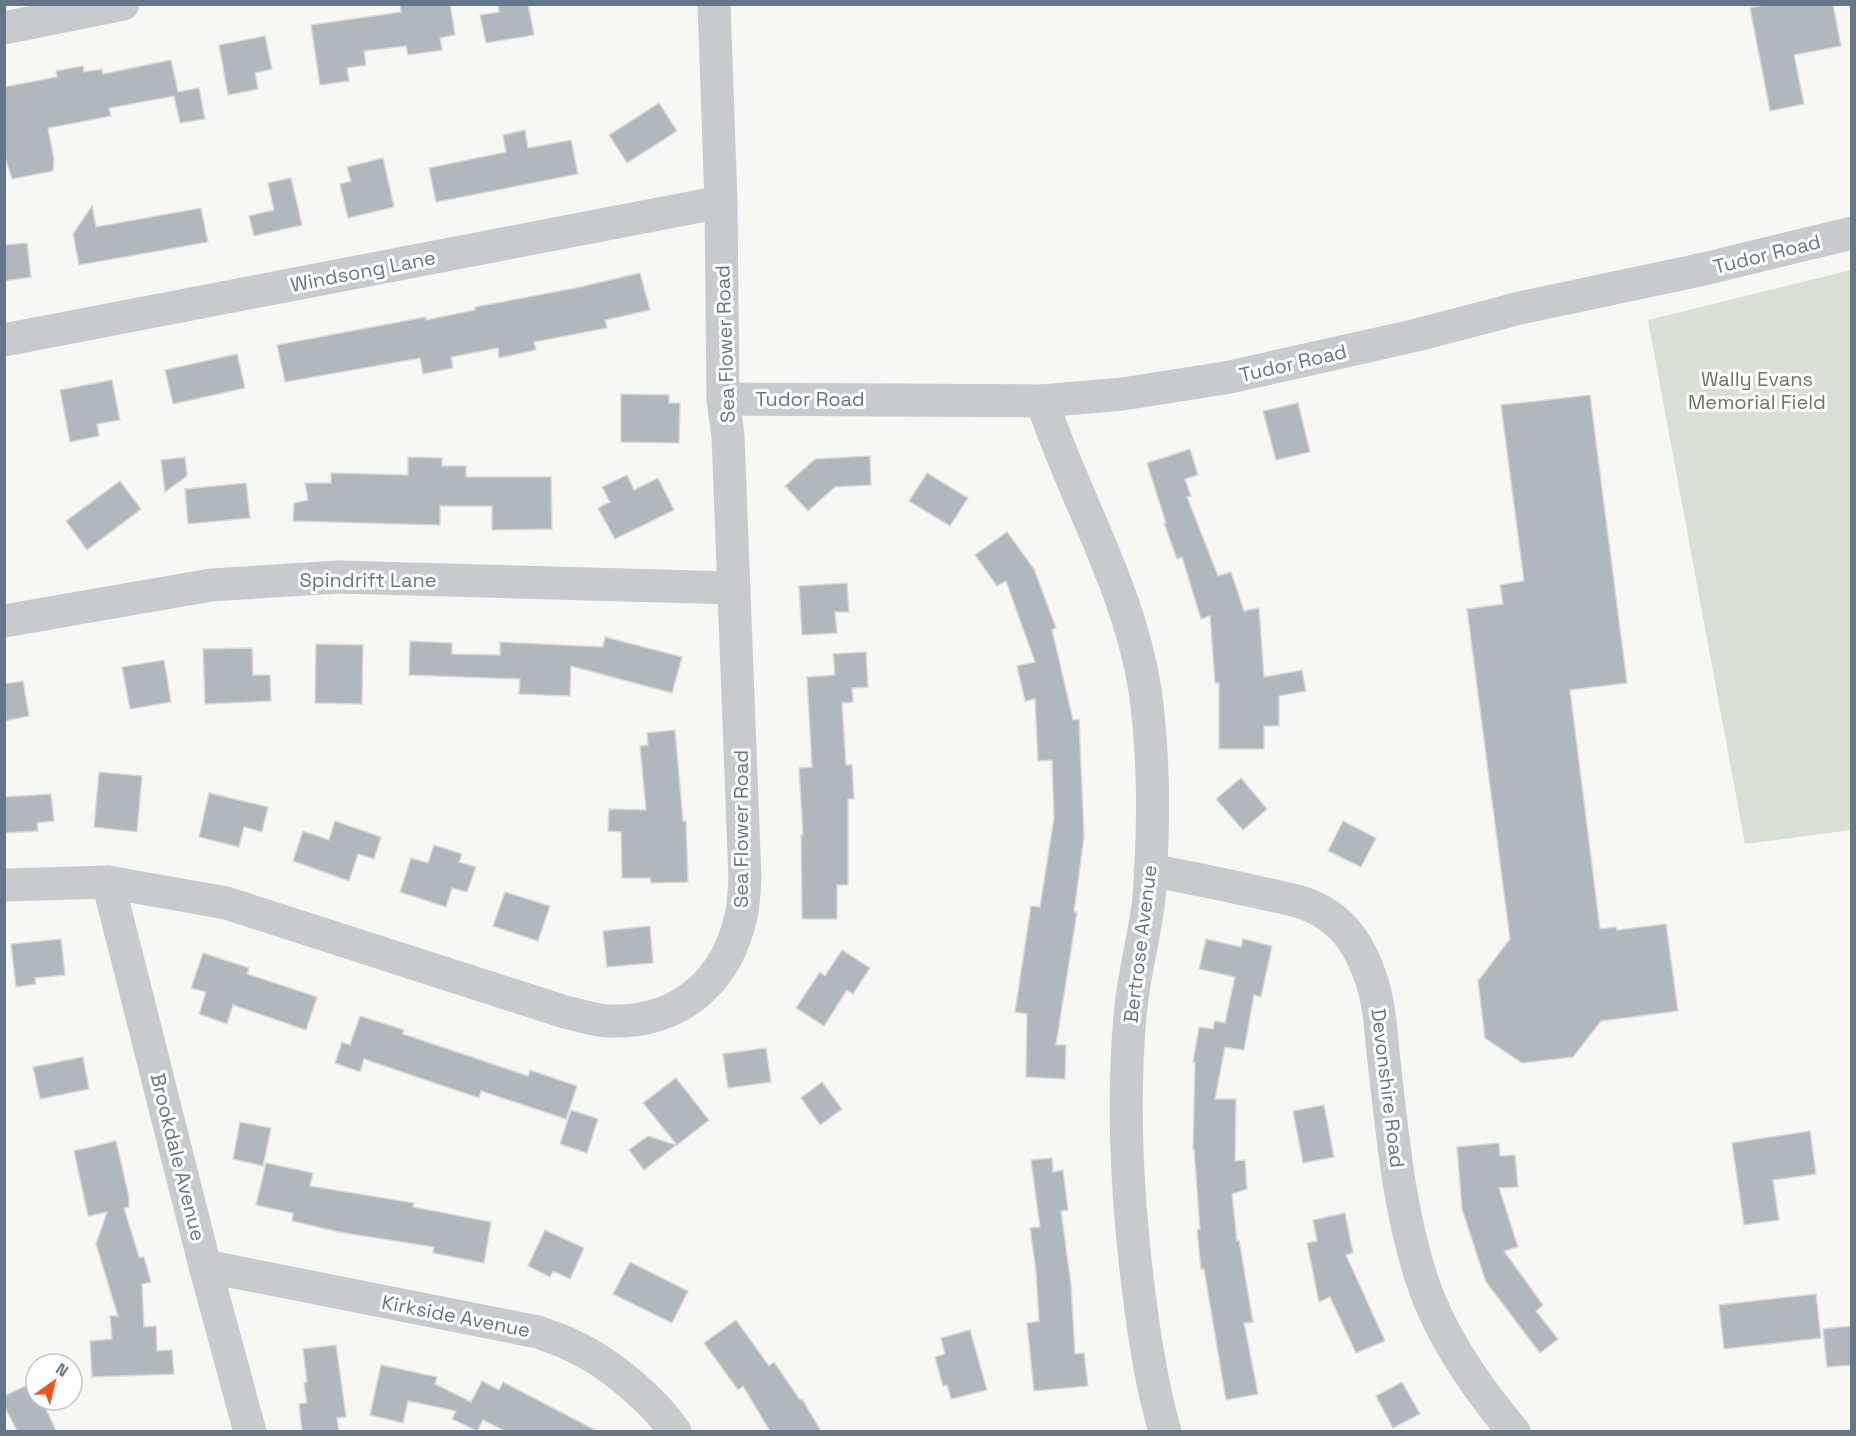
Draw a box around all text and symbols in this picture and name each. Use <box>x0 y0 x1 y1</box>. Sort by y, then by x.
street label: Tudor Road <box>1711 228 1823 280</box>
street label: Windsong Lane <box>288 244 438 298</box>
street label: Sea Flower Road <box>709 265 741 423</box>
street label: Tudor Road <box>1237 338 1349 388</box>
park label: Wally Evans Memorial Field <box>1688 366 1826 415</box>
street label: Tudor Road <box>755 386 865 412</box>
street label: Spindrift Lane <box>300 567 436 593</box>
street label: Sea Flower Road <box>728 750 754 908</box>
street label: Bertrose Avenue <box>1117 863 1163 1025</box>
street label: Devonshire Road <box>1365 1007 1411 1169</box>
street label: Brookdale Avenue <box>145 1070 211 1244</box>
street label: Kirkside Avenue <box>379 1289 533 1343</box>
north arrow <box>24 1352 84 1412</box>
text: N <box>52 1358 72 1382</box>

